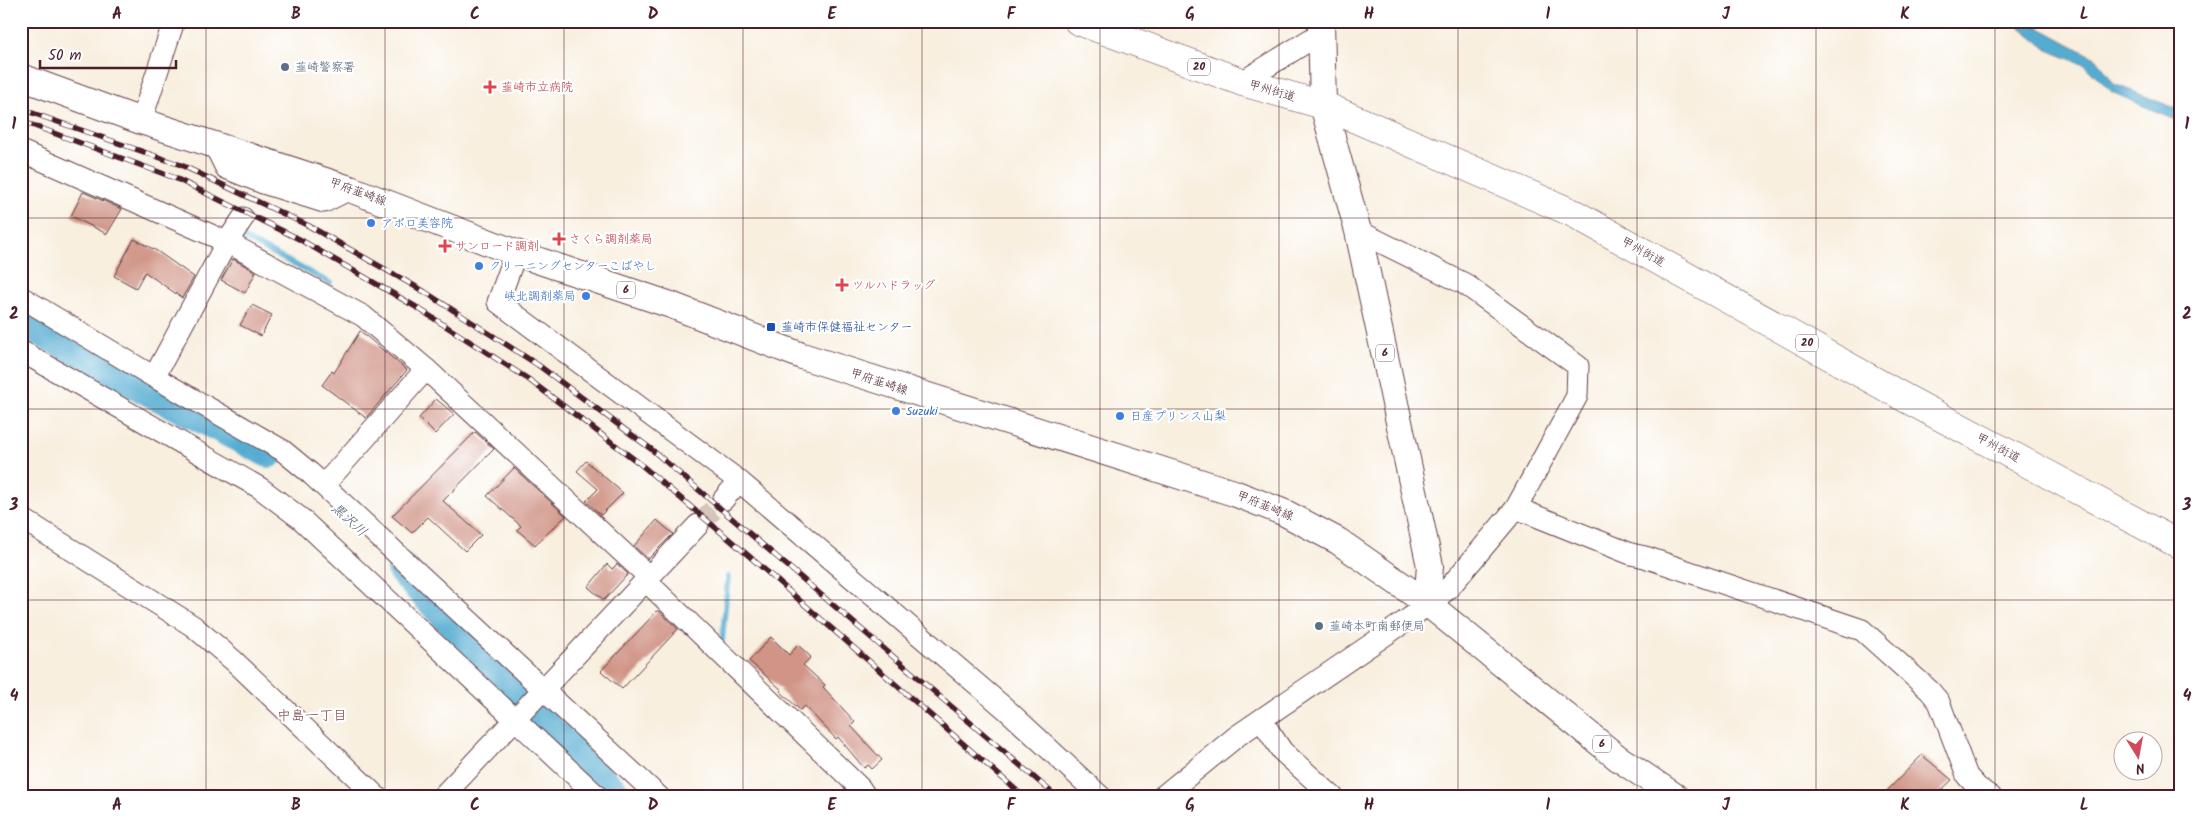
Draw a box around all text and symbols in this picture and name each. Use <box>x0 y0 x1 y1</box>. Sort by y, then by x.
text: A <box>112 2 122 27</box>
text: B <box>291 2 301 27</box>
text: C <box>470 2 480 27</box>
text: D <box>648 2 659 27</box>
text: E <box>828 2 838 27</box>
text: F <box>1007 2 1017 27</box>
text: G <box>1185 2 1195 27</box>
text: H <box>1364 2 1374 27</box>
text: I <box>1546 2 1551 27</box>
text: J <box>1722 2 1731 27</box>
text: K <box>1900 2 1910 27</box>
text: L <box>2080 2 2088 27</box>
scale bar <box>40 38 176 70</box>
text: 50 m <box>48 44 82 68</box>
place label: 韮崎警察署 <box>295 58 355 77</box>
road number: 20 <box>1188 58 1210 76</box>
marker: 韮崎警察署 <box>279 61 291 73</box>
street label: 甲州街道 <box>1246 75 1298 107</box>
place label: 韮崎市立病院 <box>501 78 573 97</box>
marker: 韮崎市立病院 <box>483 80 497 94</box>
text: 1 <box>12 112 17 137</box>
text: 1 <box>2185 112 2190 137</box>
street label: 甲府韮崎線 <box>327 173 389 211</box>
place label: アポロ美容院 <box>381 214 453 233</box>
marker: アポロ美容院 <box>365 217 377 229</box>
place label: さくら調剤薬局 <box>569 230 653 249</box>
street label: 甲州街道 <box>1617 232 1669 272</box>
marker: さくら調剤薬局 <box>553 233 565 245</box>
place label: サンロード調剤 <box>455 237 539 256</box>
marker: サンロード調剤 <box>439 240 451 252</box>
place label: クリーニングセンターこばやし <box>489 257 657 276</box>
marker: クリーニングセンターこばやし <box>473 260 485 272</box>
place label: ツルハドラッグ <box>852 276 936 295</box>
marker: ツルハドラッグ <box>836 279 848 291</box>
road number: 6 <box>617 282 635 298</box>
place label: 峡北調剤薬局 <box>504 287 576 306</box>
marker: 峡北調剤薬局 <box>580 290 592 302</box>
text: 2 <box>9 302 19 327</box>
text: 2 <box>2182 302 2192 327</box>
place label: 韮崎市保健福祉センター <box>781 318 913 337</box>
marker: 韮崎市保健福祉センター <box>765 321 777 333</box>
road number: 20 <box>1796 334 1818 352</box>
road number: 6 <box>1376 344 1394 362</box>
street label: 甲府韮崎線 <box>848 364 910 400</box>
place label: Suzuki <box>906 402 939 421</box>
marker: Suzuki <box>890 405 902 417</box>
place label: 日産プリンス山梨 <box>1130 407 1226 426</box>
marker: 日産プリンス山梨 <box>1114 410 1126 422</box>
street label: 甲州街道 <box>1972 428 2024 468</box>
street label: 甲府韮崎線 <box>1234 486 1296 526</box>
text: 3 <box>9 493 19 518</box>
text: 3 <box>2182 493 2192 518</box>
water label: 黒沢川 <box>326 498 372 542</box>
place label: 韮崎本町南郵便局 <box>1329 617 1425 636</box>
marker: 韮崎本町南郵便局 <box>1313 620 1325 632</box>
text: 4 <box>10 684 19 709</box>
text: 4 <box>2183 684 2192 709</box>
district label: 中島一丁目 <box>277 705 347 727</box>
north arrow <box>2114 730 2164 780</box>
road number: 6 <box>1593 736 1611 752</box>
text: N <box>2134 756 2147 779</box>
text: A <box>112 793 122 818</box>
text: B <box>291 793 301 818</box>
text: C <box>470 793 480 818</box>
text: D <box>648 793 659 818</box>
text: E <box>828 793 838 818</box>
text: F <box>1007 793 1017 818</box>
text: G <box>1185 793 1195 818</box>
text: H <box>1364 793 1374 818</box>
text: I <box>1546 793 1551 818</box>
text: J <box>1722 793 1731 818</box>
text: K <box>1900 793 1910 818</box>
text: L <box>2080 793 2088 818</box>

